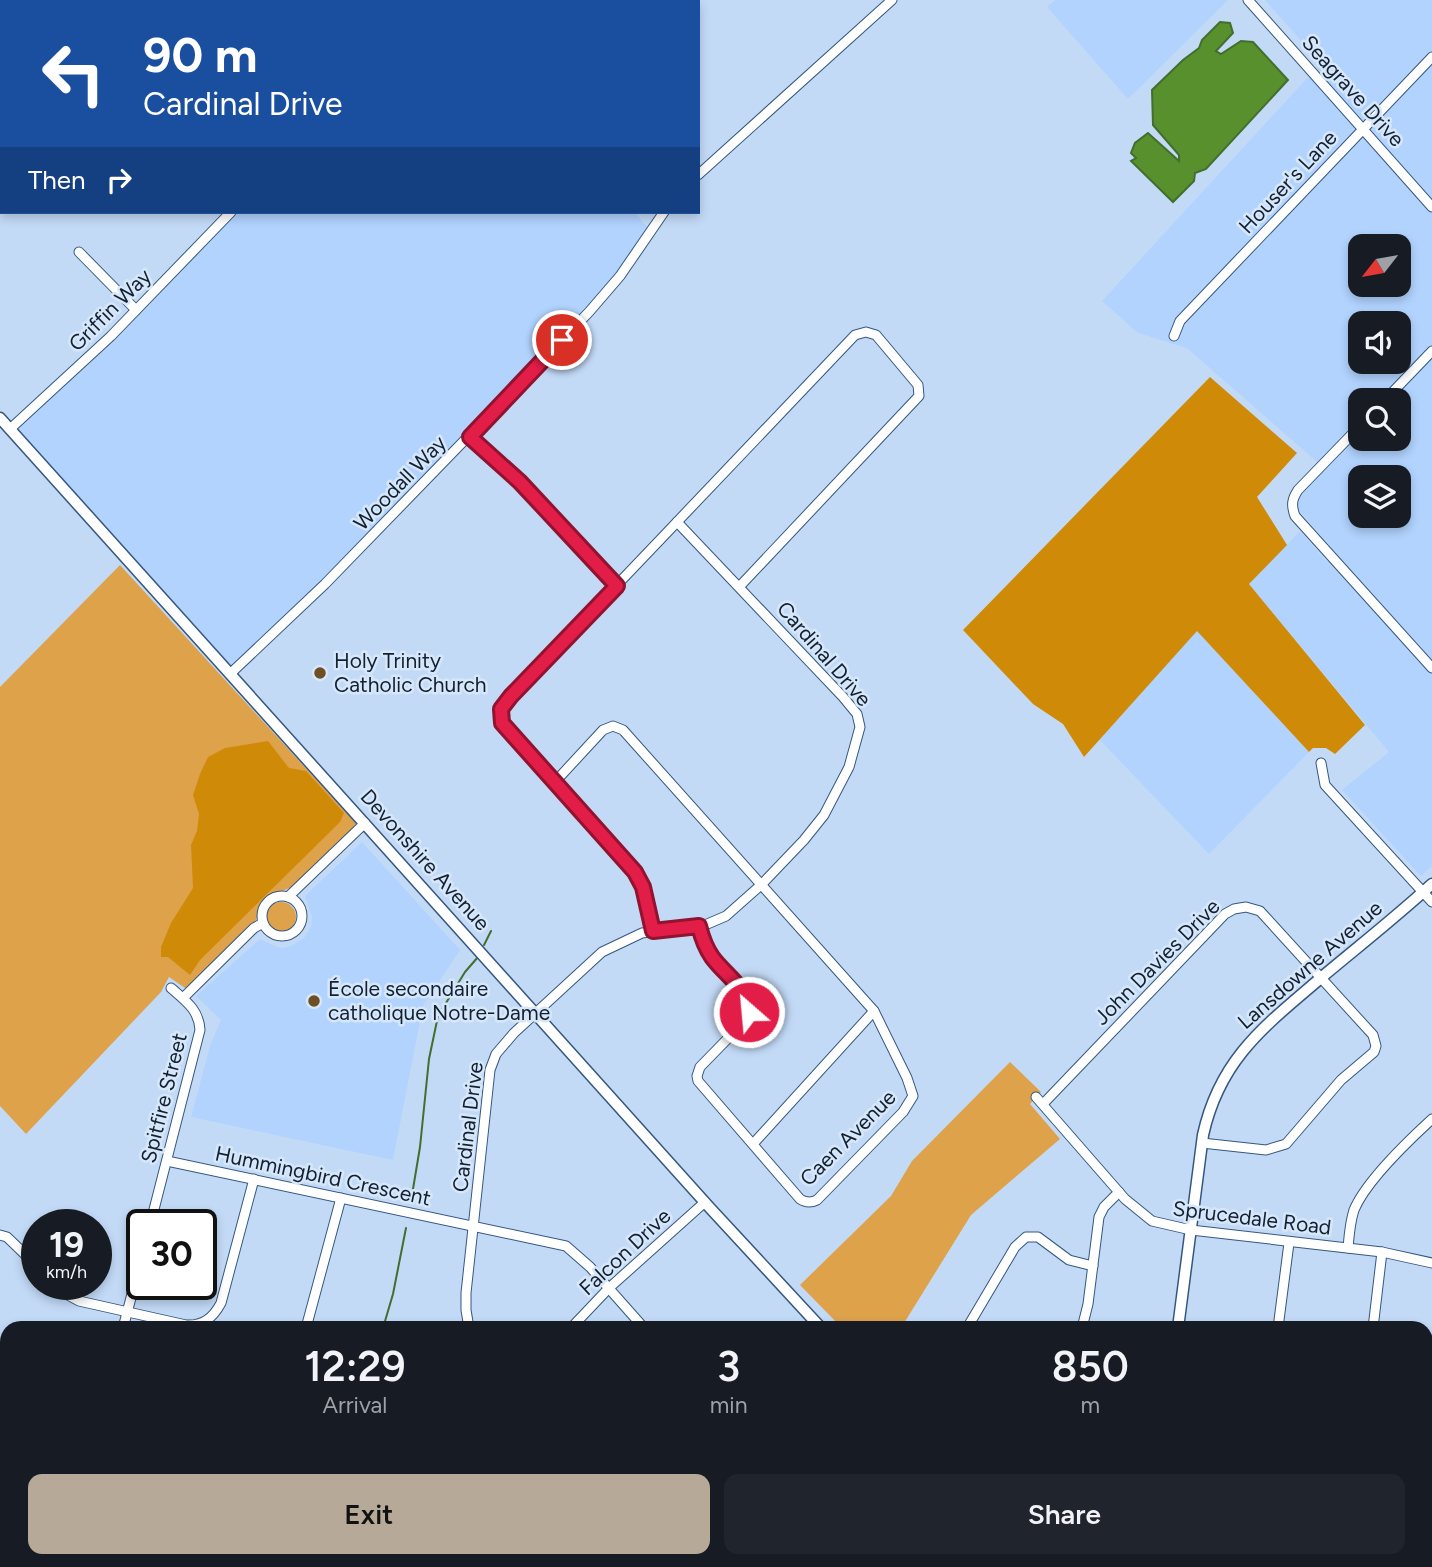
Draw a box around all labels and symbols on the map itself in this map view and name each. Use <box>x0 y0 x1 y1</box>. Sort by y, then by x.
street label: Seagrave Drive <box>1297 30 1410 151</box>
street label: Houser's Lane <box>1233 125 1342 238</box>
north arrow <box>1348 234 1410 298</box>
street label: Griffin Way <box>63 263 156 356</box>
pin <box>532 310 592 370</box>
street label: Woodall Way <box>348 430 451 535</box>
street label: Cardinal Drive <box>772 596 877 711</box>
place label: Holy Trinity Catholic Church <box>334 648 486 697</box>
marker: Holy Trinity Catholic Church <box>312 665 328 681</box>
street label: Devonshire Avenue <box>355 784 495 935</box>
street label: John Davies Drive <box>1089 894 1225 1030</box>
street label: Lansdowne Avenue <box>1232 895 1387 1034</box>
position arrow <box>712 975 786 1049</box>
place label: École secondaire catholique Notre-Dame <box>328 976 550 1025</box>
marker: École secondaire catholique Notre-Dame <box>306 993 322 1009</box>
street label: Spitfire Street <box>135 1030 192 1166</box>
street label: Cardinal Drive <box>447 1060 488 1193</box>
street label: Caen Avenue <box>795 1085 901 1191</box>
street label: Hummingbird Crescent <box>213 1140 433 1211</box>
street label: Sprucedale Road <box>1171 1195 1333 1240</box>
street label: Falcon Drive <box>574 1203 675 1300</box>
speed limit sign: 30 <box>126 1209 217 1300</box>

